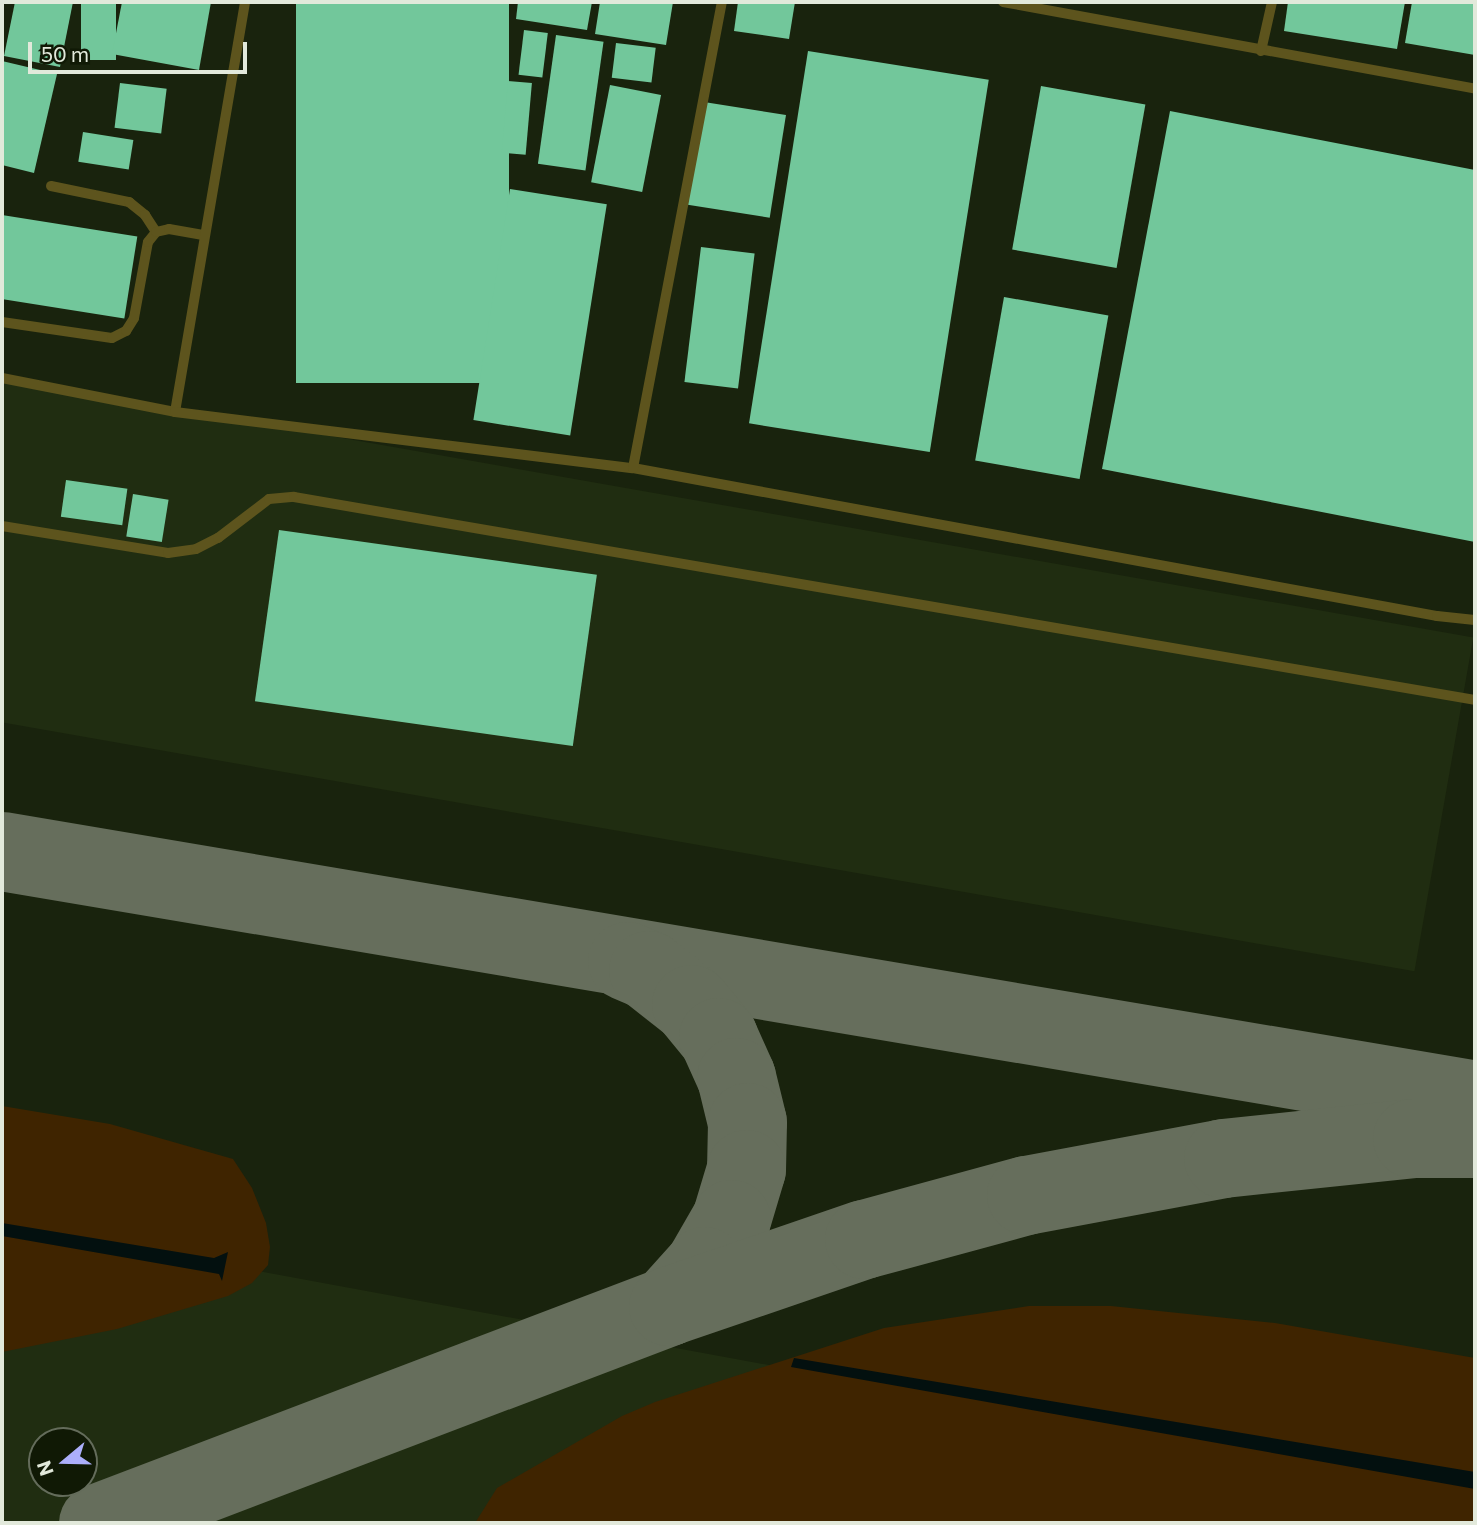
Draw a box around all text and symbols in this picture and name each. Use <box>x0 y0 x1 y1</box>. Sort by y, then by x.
scale bar <box>32 28 250 72</box>
text: 50 m <box>41 41 89 66</box>
north arrow <box>28 1427 98 1497</box>
text: N <box>31 1458 58 1479</box>

